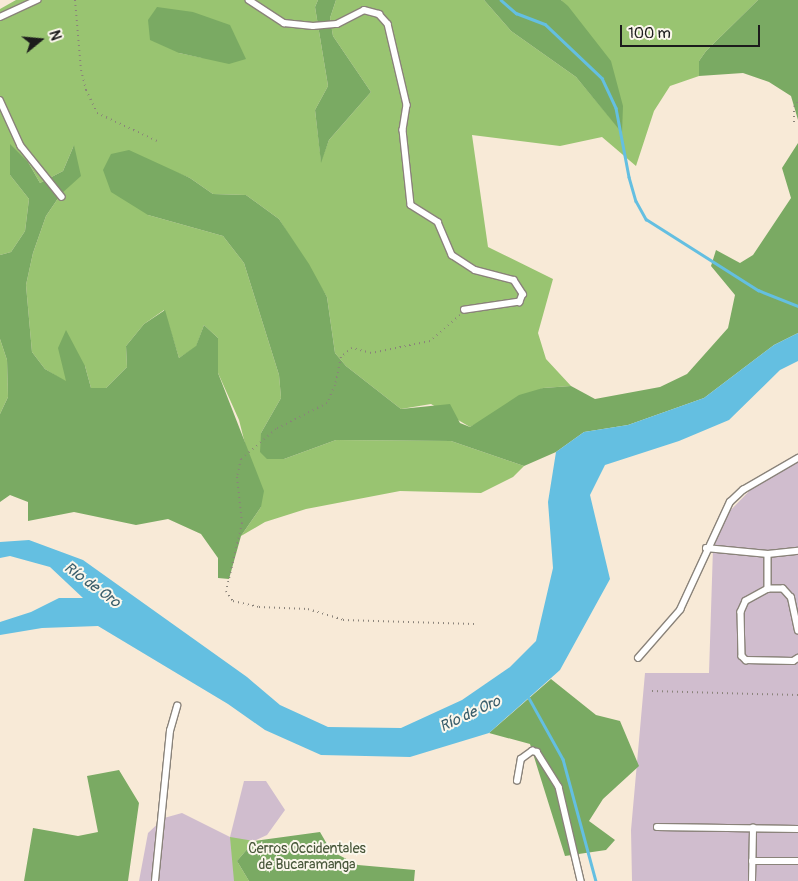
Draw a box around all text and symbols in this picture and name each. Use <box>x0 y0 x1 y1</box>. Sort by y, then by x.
north arrow <box>15 15 65 65</box>
scale bar <box>623 15 763 47</box>
text: 100 m <box>628 24 671 43</box>
text: N <box>45 28 64 42</box>
water label: Río de Oro <box>60 559 124 611</box>
water label: Río de Oro <box>437 692 503 736</box>
park label: Cerros Occidentales de Bucaramanga <box>248 841 366 874</box>

